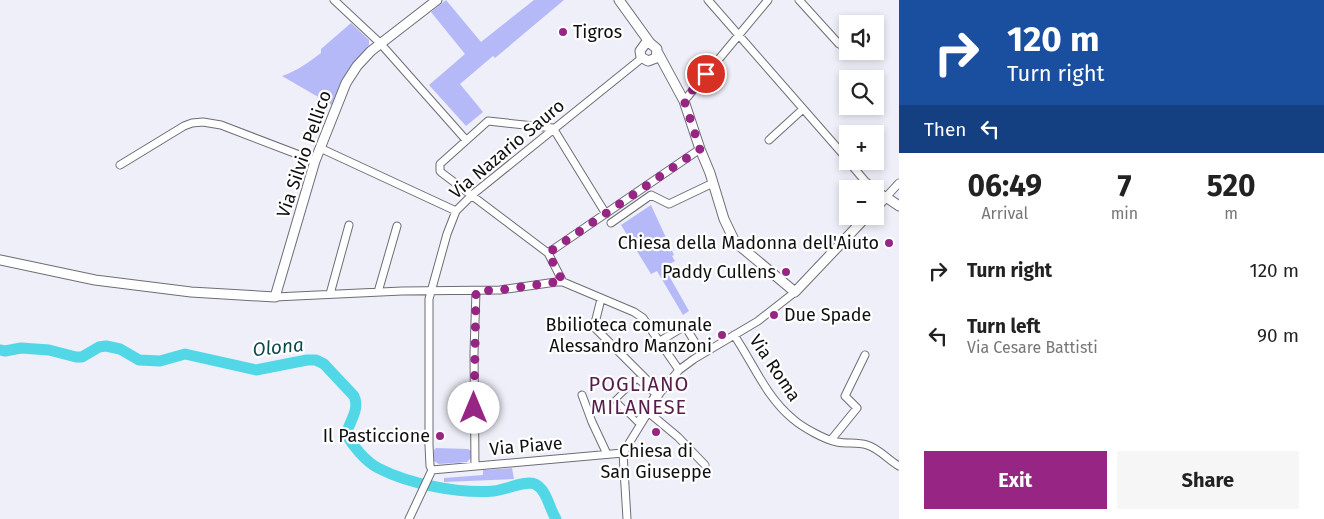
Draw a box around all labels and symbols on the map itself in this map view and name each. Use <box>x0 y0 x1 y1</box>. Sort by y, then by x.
place label: Tigros <box>573 21 622 43</box>
marker: Tigros <box>557 26 569 38</box>
pin <box>685 53 727 95</box>
street label: Via Silvio Pellico <box>272 88 336 220</box>
street label: Via Nazario Sauro <box>445 94 569 204</box>
place label: Chiesa della Madonna dell'Aiuto <box>618 232 879 254</box>
marker: Chiesa della Madonna dell'Aiuto <box>883 237 895 249</box>
place label: Paddy Cullens <box>662 261 776 283</box>
marker: Paddy Cullens <box>780 266 792 278</box>
place label: Due Spade <box>784 304 871 326</box>
marker: Due Spade <box>768 309 780 321</box>
place label: Bbilioteca comunale Alessandro Manzoni <box>546 314 712 357</box>
marker: Bbilioteca comunale Alessandro Manzoni <box>716 329 728 341</box>
street label: Via Roma <box>745 330 805 406</box>
water label: Olona <box>251 333 305 361</box>
district label: POGLIANO MILANESE <box>589 372 689 419</box>
position arrow <box>447 381 499 433</box>
place label: Il Pasticcione <box>323 425 430 447</box>
marker: Chiesa di San Giuseppe <box>650 426 662 438</box>
marker: Il Pasticcione <box>434 430 446 442</box>
street label: Via Piave <box>489 432 563 460</box>
place label: Chiesa di San Giuseppe <box>600 440 712 483</box>

